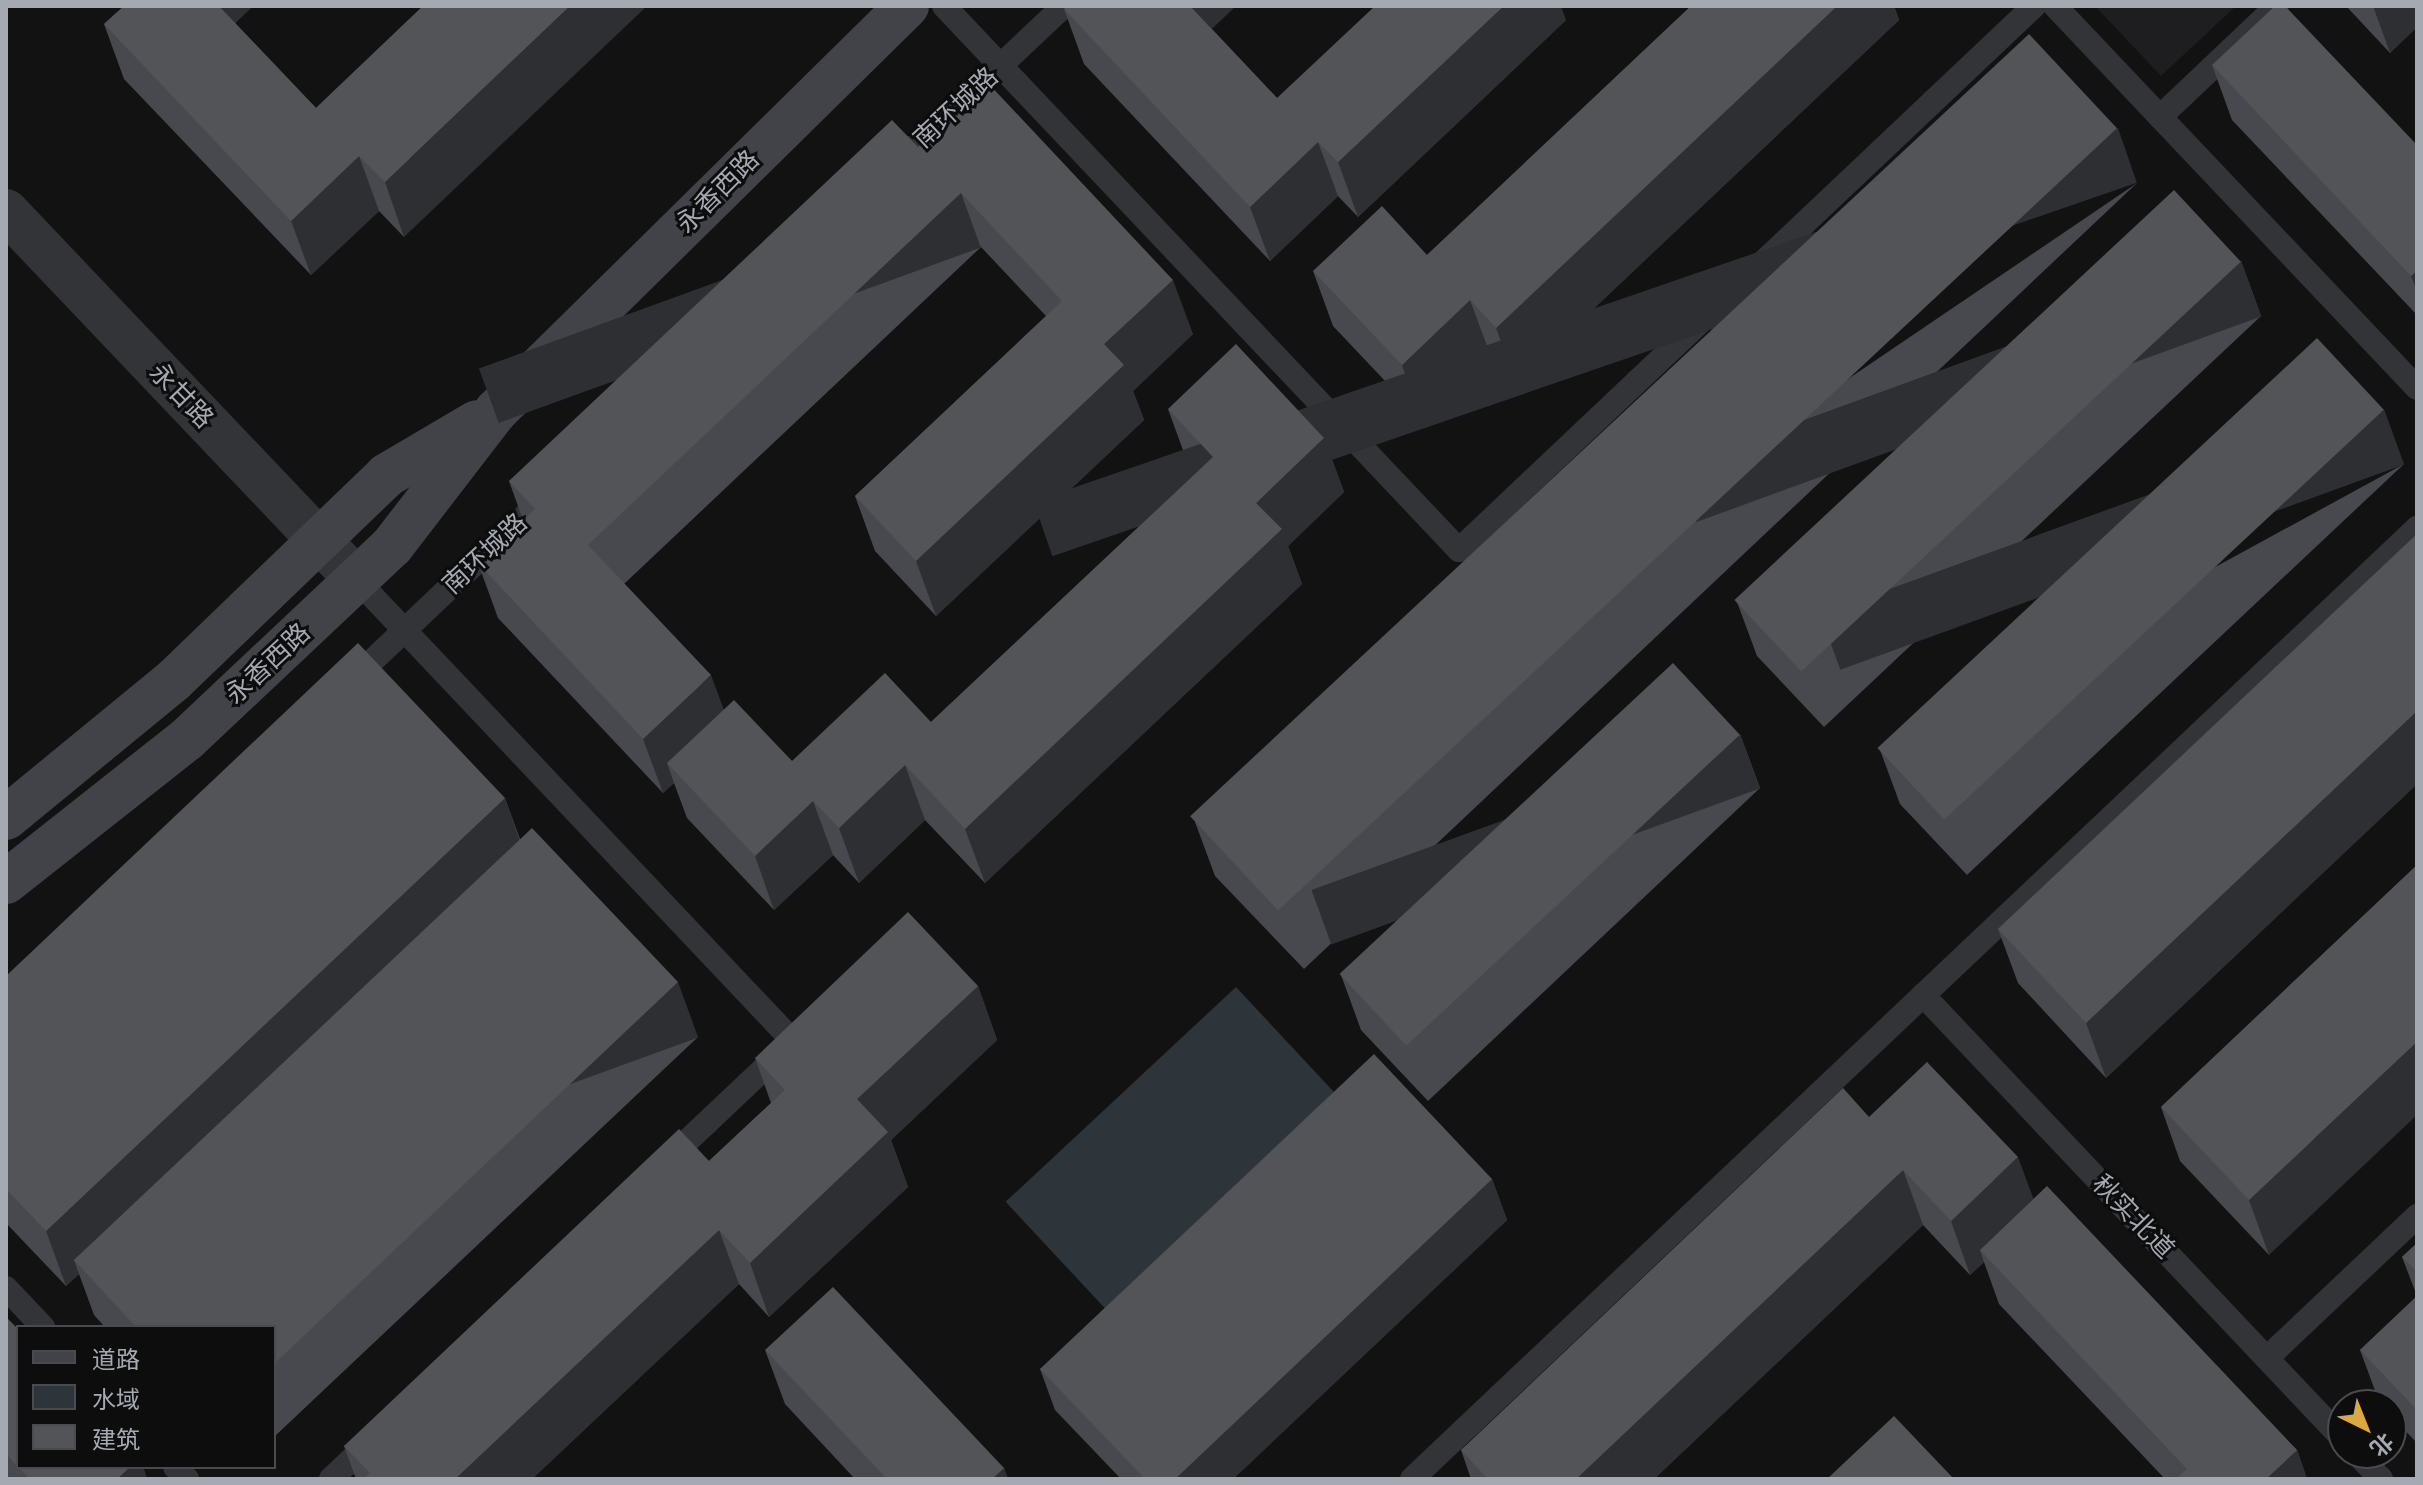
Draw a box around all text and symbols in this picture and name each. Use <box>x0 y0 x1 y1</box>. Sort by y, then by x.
street label: 南环城路 <box>907 61 1005 155</box>
street label: 永香西路 <box>670 144 766 240</box>
street label: 永甘路 <box>143 357 219 435</box>
street label: 南环城路 <box>436 507 534 601</box>
street label: 永香西路 <box>219 617 317 711</box>
street label: 秋实北道 <box>2086 1169 2180 1265</box>
legend <box>16 1325 276 1469</box>
text: 道路 <box>92 1344 140 1375</box>
text: 水域 <box>92 1384 140 1415</box>
north arrow <box>2327 1389 2407 1469</box>
text: 建筑 <box>92 1424 140 1455</box>
text: 北 <box>2364 1427 2400 1463</box>

